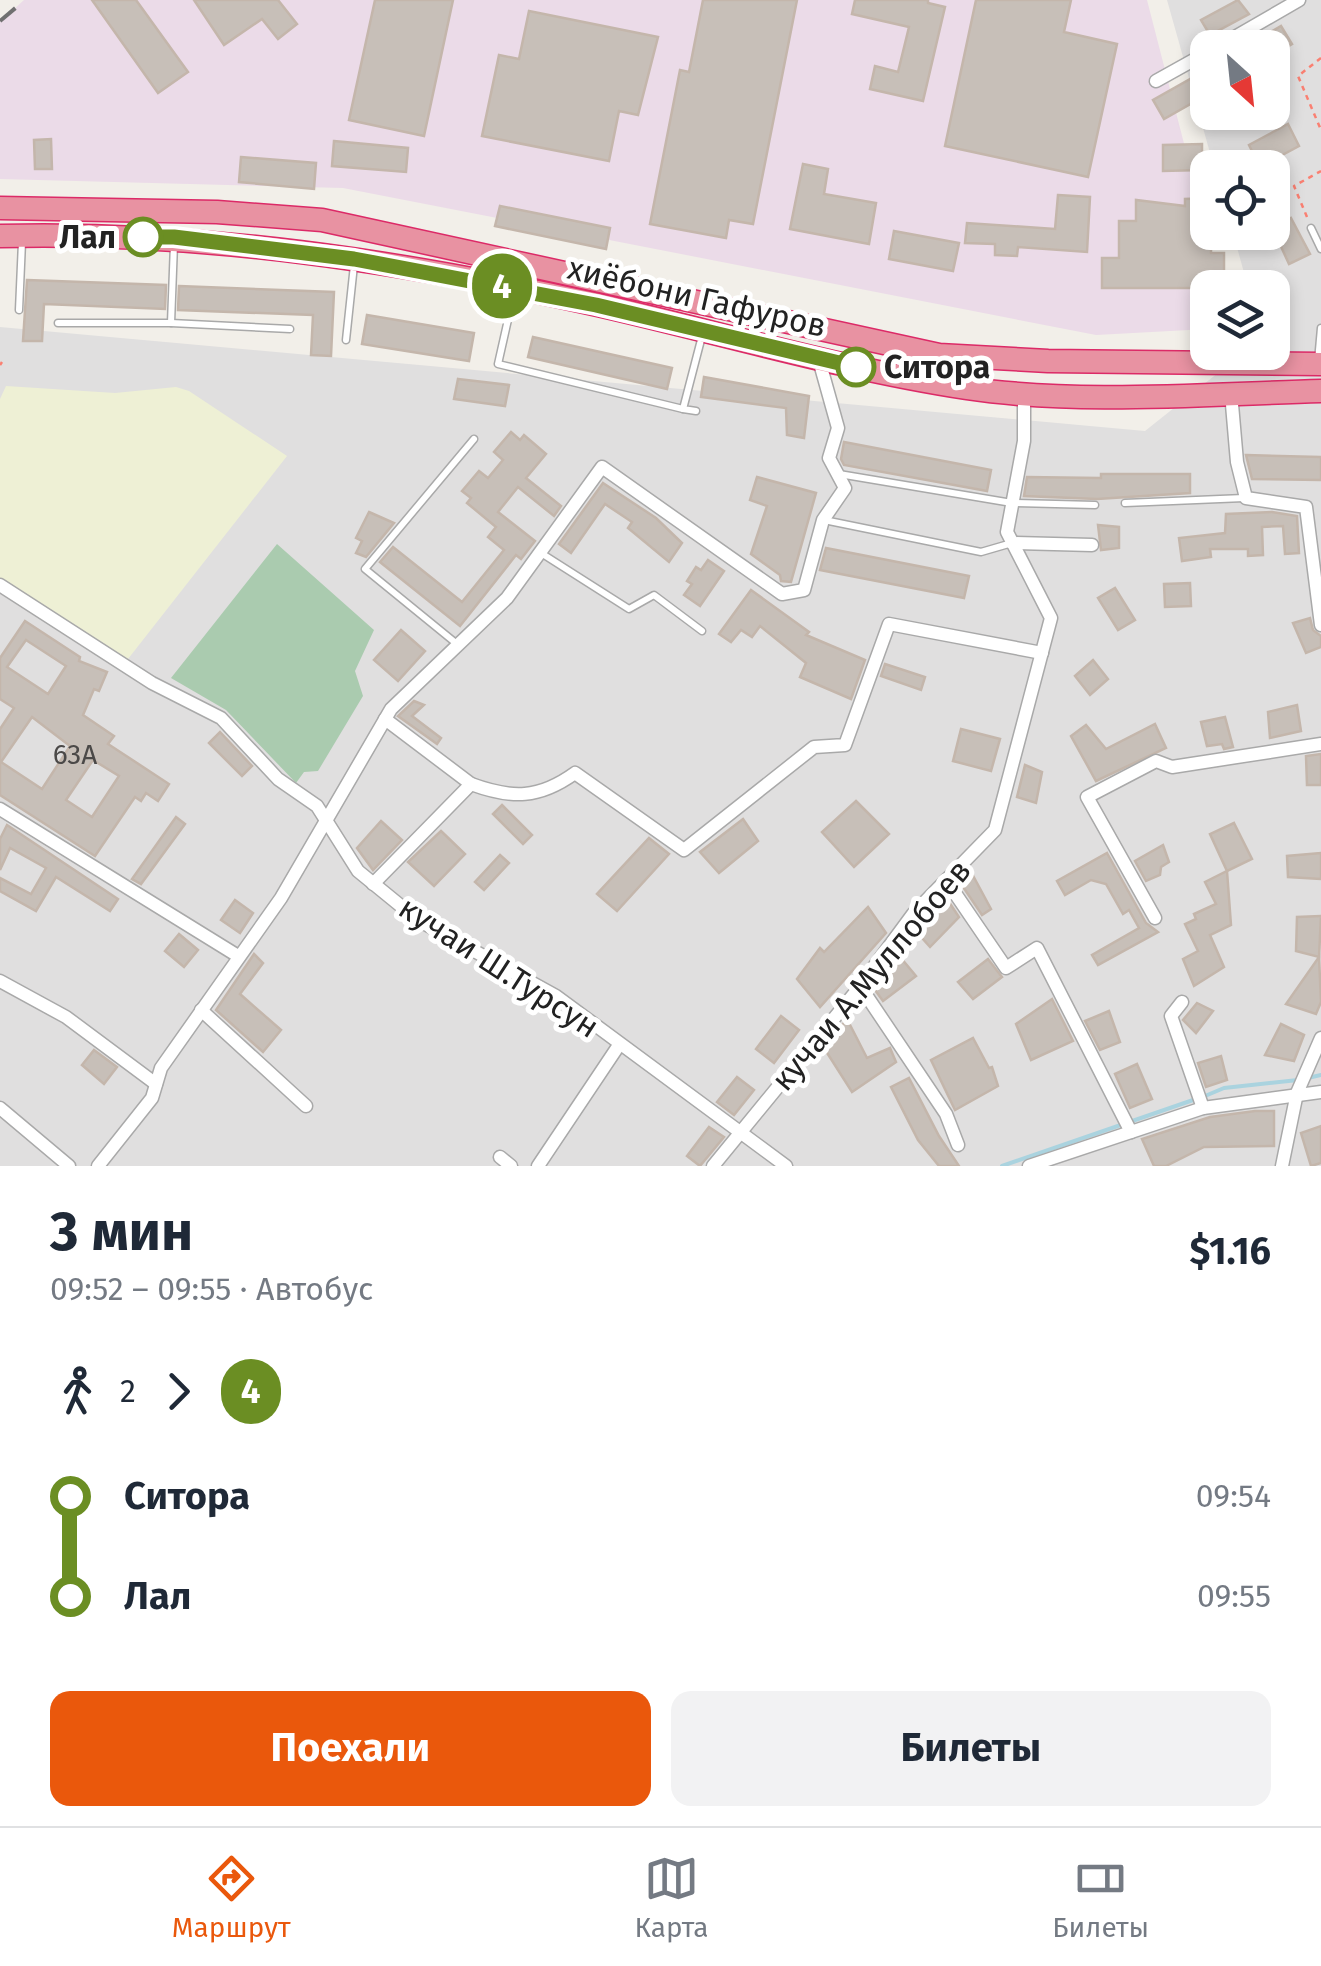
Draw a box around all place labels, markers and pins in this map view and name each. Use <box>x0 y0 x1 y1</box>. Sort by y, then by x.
place label: Лал <box>59 218 116 256</box>
marker: Лал <box>124 218 162 256</box>
marker: Ситора <box>837 348 875 386</box>
place label: Ситора <box>884 348 990 386</box>

